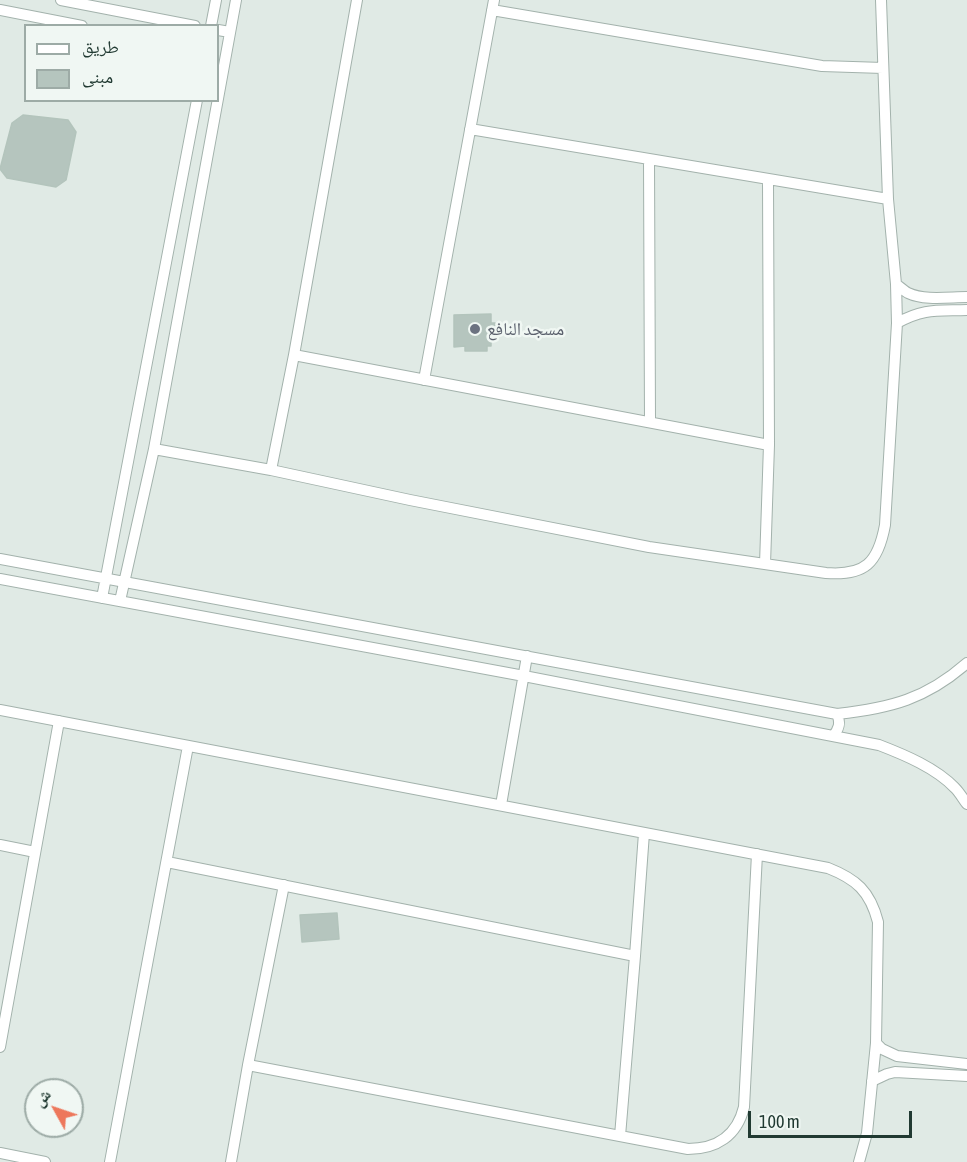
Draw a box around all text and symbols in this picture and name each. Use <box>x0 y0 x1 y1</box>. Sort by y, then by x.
legend <box>24 24 219 102</box>
text: طريق <box>82 36 119 57</box>
text: مبنى <box>82 66 113 87</box>
place label: مسجد النافع <box>487 318 564 340</box>
marker: مسجد النافع <box>468 322 482 336</box>
north arrow <box>24 1078 84 1138</box>
text: ش <box>29 1085 54 1110</box>
scale bar <box>751 1099 914 1137</box>
text: 100 m <box>759 1111 800 1132</box>

